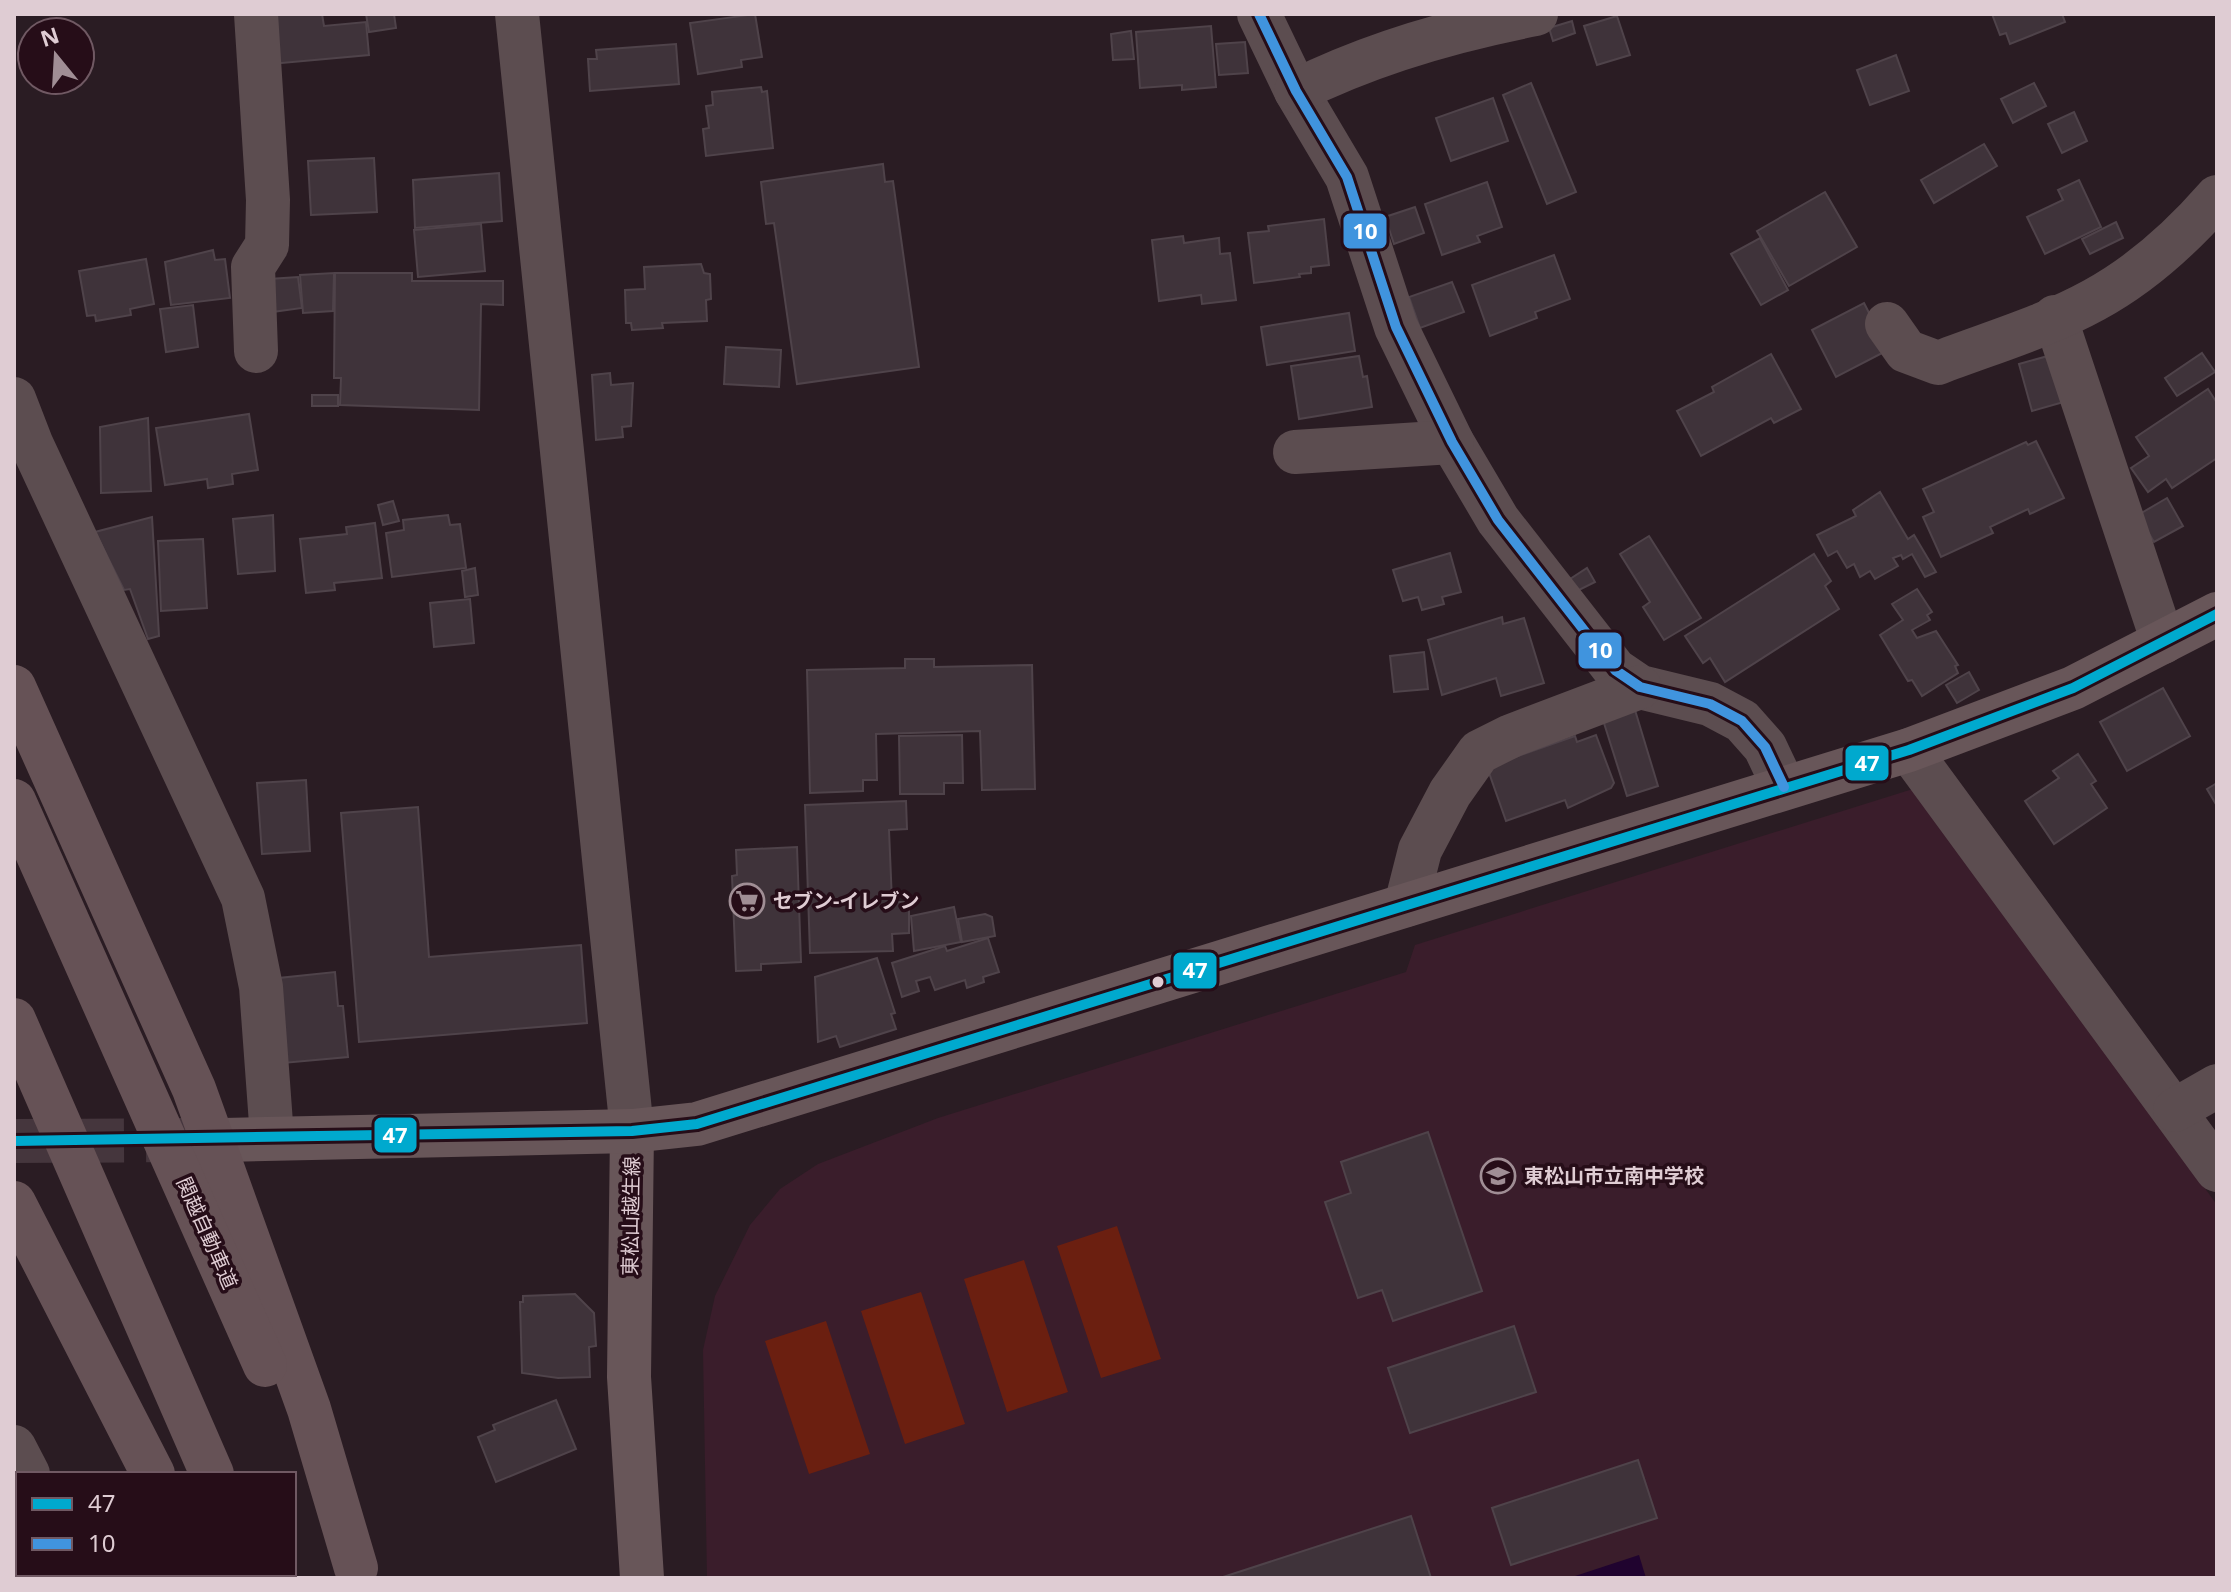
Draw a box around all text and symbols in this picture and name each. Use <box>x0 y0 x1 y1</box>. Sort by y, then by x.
north arrow <box>16 16 96 96</box>
text: N <box>36 19 63 53</box>
line badge: 10 <box>1342 212 1388 250</box>
text: 10 <box>1352 215 1378 245</box>
line badge: 10 <box>1577 631 1623 670</box>
text: 10 <box>1587 634 1613 664</box>
line badge: 47 <box>1844 744 1890 782</box>
text: 47 <box>1854 747 1880 777</box>
supermarket icon: セブン-イレブン <box>728 882 766 920</box>
place label: セブン-イレブン <box>773 887 919 914</box>
line badge: 47 <box>1172 951 1218 990</box>
text: 47 <box>1182 954 1208 984</box>
unlabelled marker <box>1150 974 1166 990</box>
line badge: 47 <box>373 1116 418 1154</box>
text: 47 <box>382 1119 408 1149</box>
street label: 東松山越生線 <box>616 1156 645 1276</box>
school or university icon: 東松山市立南中学校 <box>1479 1157 1517 1195</box>
place label: 東松山市立南中学校 <box>1524 1162 1704 1189</box>
street label: 関越自動車道 <box>171 1172 244 1293</box>
legend <box>16 1472 296 1576</box>
text: 47 <box>88 1486 115 1519</box>
text: 10 <box>88 1526 115 1559</box>

